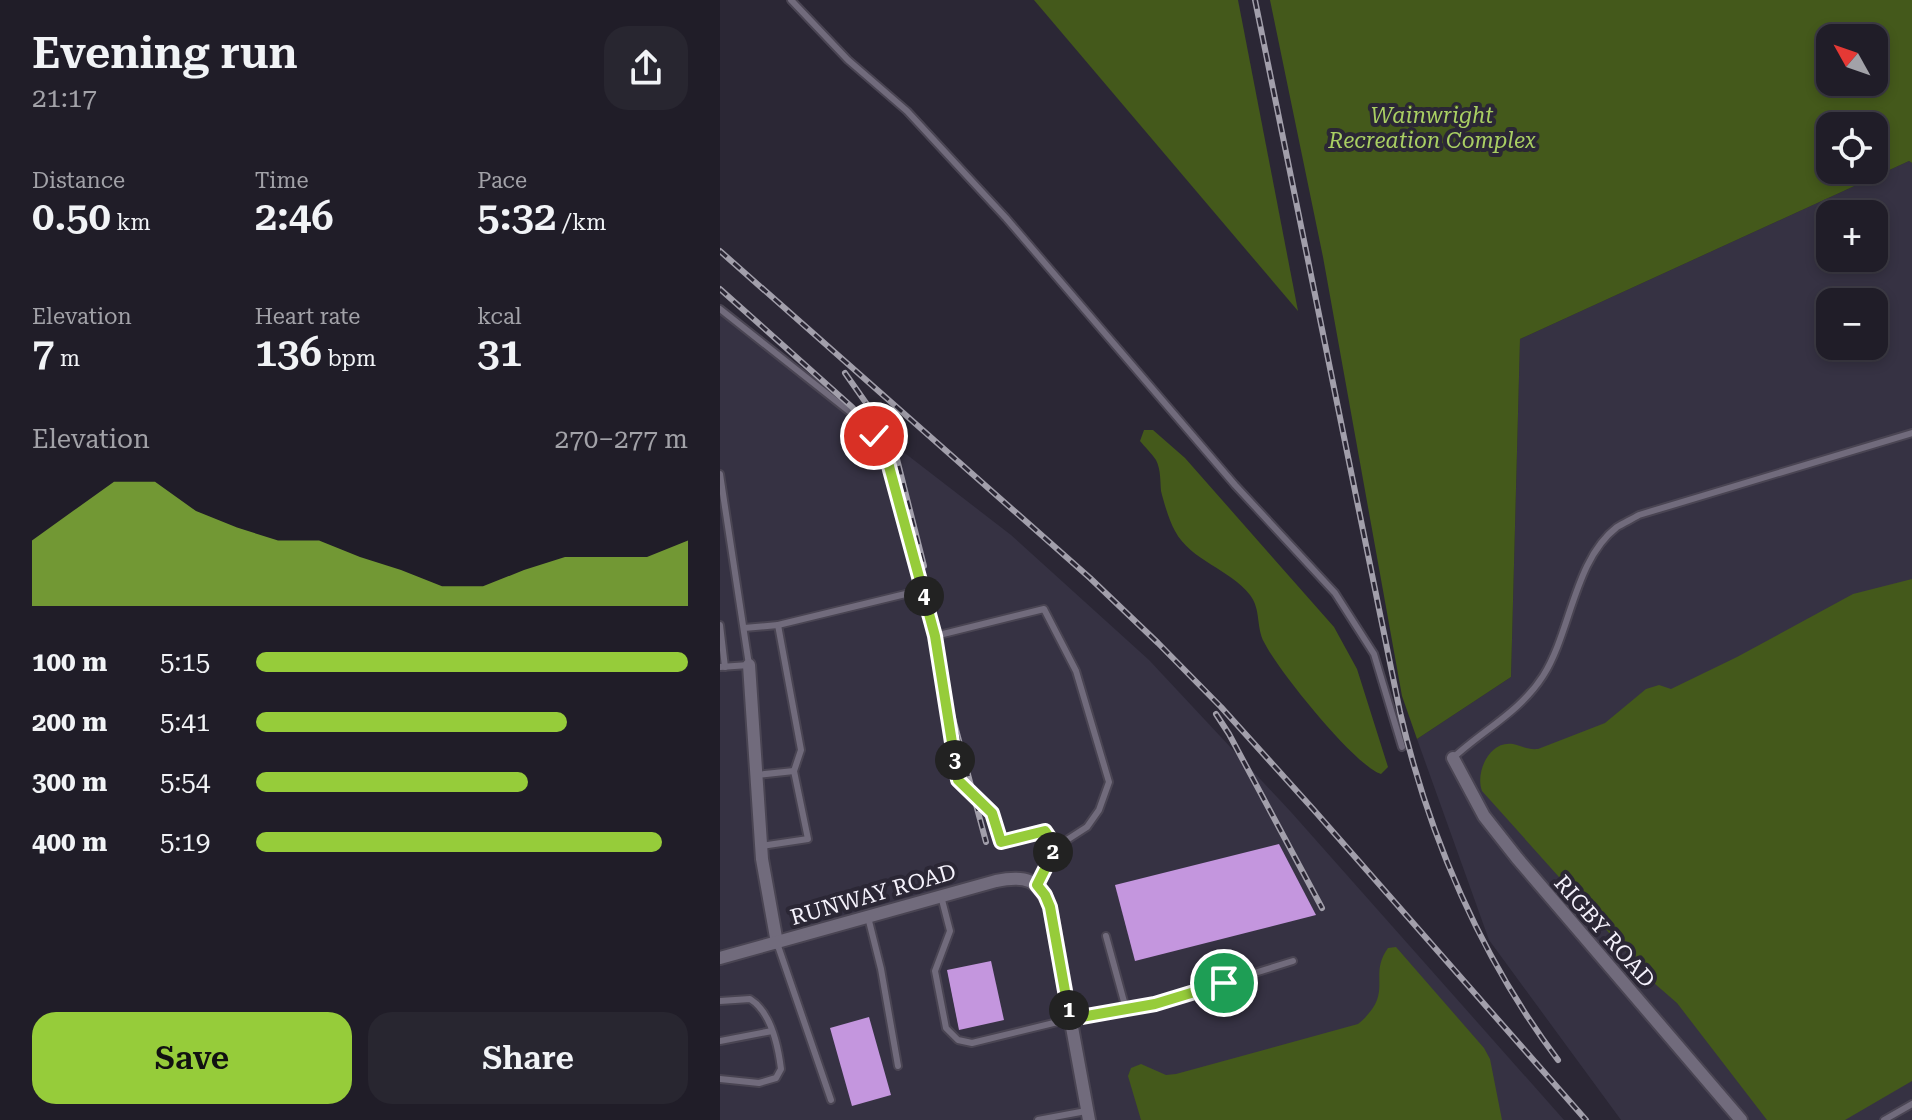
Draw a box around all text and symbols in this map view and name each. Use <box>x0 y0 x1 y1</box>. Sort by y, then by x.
north arrow <box>1816 24 1888 96</box>
map controls <box>1816 24 1888 360</box>
button: share <box>604 26 688 110</box>
text: Evening run <box>32 27 298 79</box>
text: 21:17 <box>32 83 97 113</box>
park label: Wainwright Recreation Complex <box>1327 103 1536 153</box>
button: locate <box>1816 112 1888 184</box>
text: Distance <box>32 168 125 193</box>
text: Time <box>255 168 309 193</box>
text: Pace <box>477 168 527 193</box>
text: 0.50 <box>32 193 111 240</box>
text: 2:46 <box>255 193 334 240</box>
text: 5:32 <box>477 193 556 240</box>
button: + <box>1816 200 1888 272</box>
text: km <box>111 210 151 235</box>
text: /km <box>556 210 606 235</box>
button: − <box>1816 288 1888 360</box>
text: Elevation <box>32 304 132 329</box>
text: Heart rate <box>255 304 360 329</box>
text: kcal <box>477 304 522 329</box>
text: 7 <box>32 329 54 376</box>
text: 136 <box>255 329 322 376</box>
text: 31 <box>477 329 522 376</box>
text: m <box>54 346 80 371</box>
text: bpm <box>322 346 376 371</box>
pin <box>840 402 908 470</box>
icon: check <box>852 414 896 458</box>
text: Elevation <box>32 424 150 454</box>
text: 270–277 m <box>555 424 688 454</box>
pin: 4 <box>904 576 944 616</box>
text: 4 <box>918 583 930 608</box>
text: 100 m <box>32 647 107 677</box>
text: 5:15 <box>160 647 210 677</box>
text: 200 m <box>32 707 107 737</box>
text: 5:41 <box>160 707 210 737</box>
pin: 3 <box>935 740 975 780</box>
text: 3 <box>949 747 961 772</box>
text: 300 m <box>32 767 107 797</box>
text: 5:54 <box>160 767 210 797</box>
text: 400 m <box>32 827 107 857</box>
text: 5:19 <box>160 827 210 857</box>
pin: 2 <box>1033 832 1073 872</box>
text: 2 <box>1047 839 1059 864</box>
street label: RUNWAY ROAD <box>787 859 959 930</box>
street label: RIGBY ROAD <box>1549 870 1660 992</box>
pin <box>1190 949 1258 1017</box>
icon: arrive <box>1202 961 1246 1005</box>
pin: 1 <box>1049 990 1089 1030</box>
text: 1 <box>1063 997 1075 1022</box>
button: Save <box>32 1012 352 1104</box>
button: Share <box>368 1012 688 1104</box>

